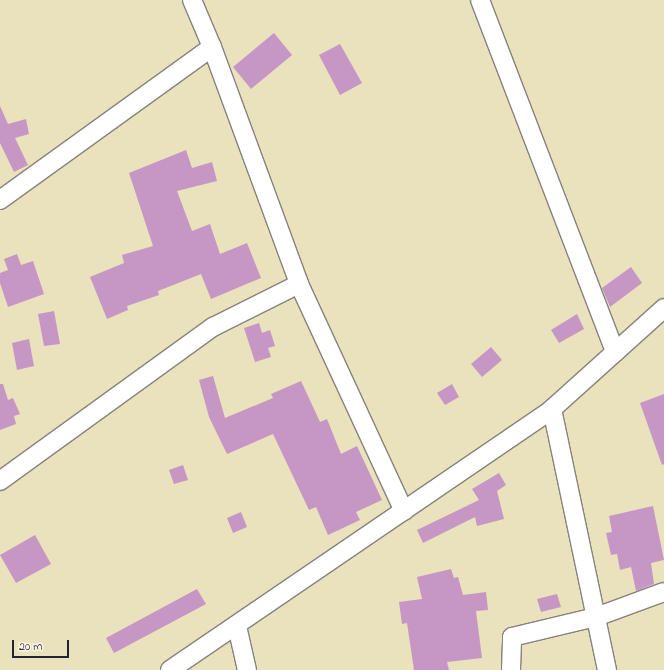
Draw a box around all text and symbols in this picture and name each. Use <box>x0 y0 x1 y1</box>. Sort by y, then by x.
scale bar <box>14 632 71 658</box>
text: 20 m <box>19 638 42 656</box>

